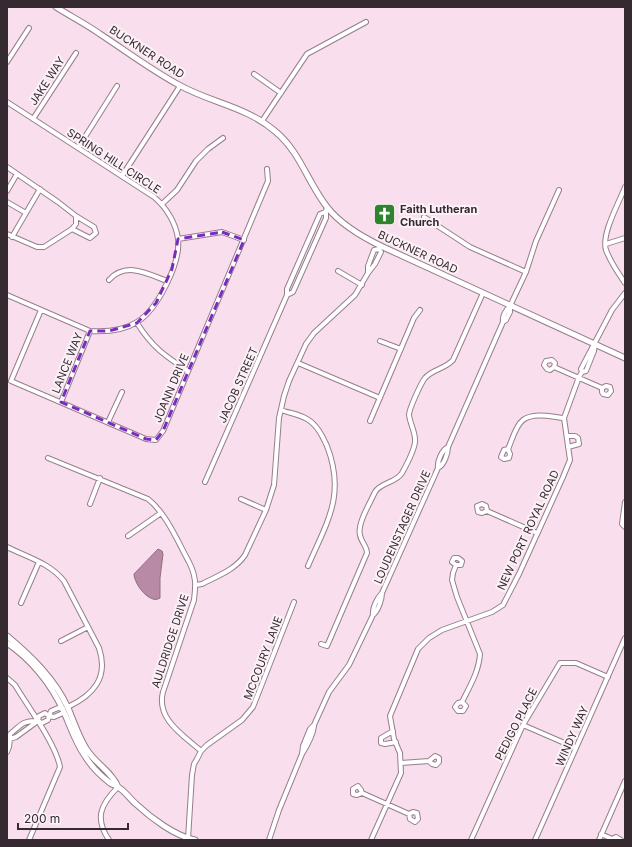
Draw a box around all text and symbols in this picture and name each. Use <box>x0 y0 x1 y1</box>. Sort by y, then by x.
street label: BUCKNER ROAD <box>107 23 187 81</box>
street label: JAKE WAY <box>26 54 68 108</box>
street label: SPRING HILL CIRCLE <box>64 125 164 197</box>
church icon: Faith Lutheran Church <box>371 202 397 228</box>
place label: Faith Lutheran Church <box>400 202 477 229</box>
street label: BUCKNER ROAD <box>376 227 460 277</box>
street label: LANCE WAY <box>48 330 86 395</box>
street label: JACOB STREET <box>215 345 261 425</box>
street label: JOANN DRIVE <box>150 351 192 425</box>
street label: LOUDENSTAGER DRIVE <box>371 468 433 586</box>
street label: NEW PORT ROYAL ROAD <box>494 468 562 592</box>
street label: AULDRIDGE DRIVE <box>148 592 192 690</box>
street label: MCCOURY LANE <box>241 614 285 702</box>
street label: PEDIGO PLACE <box>492 685 540 763</box>
street label: WINDY WAY <box>552 703 592 768</box>
scale bar <box>18 805 128 831</box>
text: 200 m <box>24 811 60 826</box>

